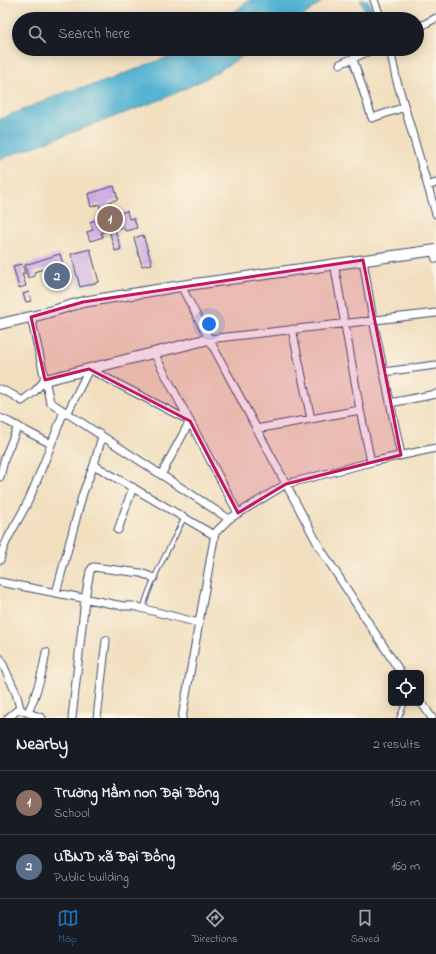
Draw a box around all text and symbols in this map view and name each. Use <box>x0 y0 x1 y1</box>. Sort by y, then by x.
search box <box>12 12 424 56</box>
icon: search <box>26 23 48 45</box>
text: Search here <box>58 23 130 45</box>
pin: 1 <box>97 204 123 234</box>
pin: 2 <box>44 261 70 291</box>
your location <box>199 314 219 334</box>
map controls <box>388 670 424 706</box>
button: locate <box>388 670 424 706</box>
text: Nearby <box>16 732 68 757</box>
text: 2 results <box>373 735 420 754</box>
text: Trường Mầm non Đại Đồng <box>54 782 219 804</box>
text: 1 <box>27 793 31 812</box>
text: 150 m <box>389 793 420 812</box>
text: School <box>54 804 90 823</box>
text: UBND xã Đại Đồng <box>54 846 175 868</box>
text: 2 <box>26 857 32 876</box>
text: 160 m <box>391 857 420 876</box>
text: Public building <box>54 868 129 887</box>
tab: Map <box>57 907 79 947</box>
tab: Directions <box>192 907 237 947</box>
tab: Saved <box>351 907 379 947</box>

